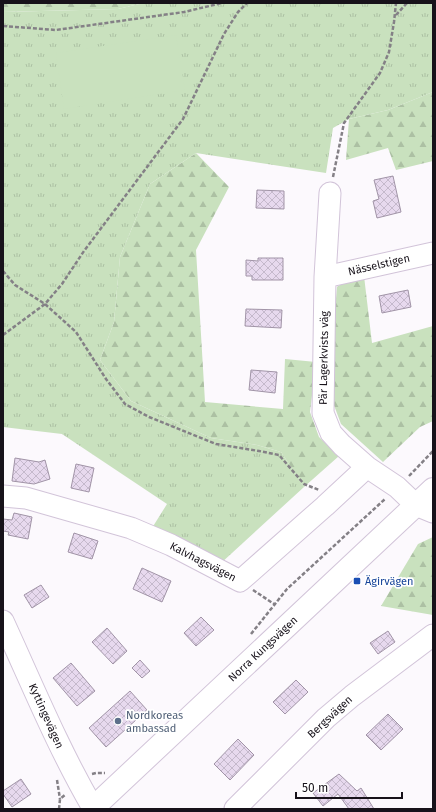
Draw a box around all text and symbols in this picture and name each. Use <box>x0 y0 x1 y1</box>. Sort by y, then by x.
street label: Nässelstigen <box>347 252 411 278</box>
street label: Pär Lagerkvists väg <box>317 311 331 405</box>
street label: Kalvhagsvägen <box>168 540 238 584</box>
place label: Ägirvägen <box>365 574 413 588</box>
marker: Ägirvägen <box>352 576 362 586</box>
street label: Norra Kungsvägen <box>226 614 300 684</box>
street label: Kyttingevägen <box>26 681 66 751</box>
street label: Bergsvägen <box>305 693 355 741</box>
place label: Nordkoreas ambassad <box>126 709 183 735</box>
marker: Nordkoreas ambassad <box>113 716 123 726</box>
scale bar <box>296 774 402 800</box>
text: 50 m <box>302 781 328 795</box>

